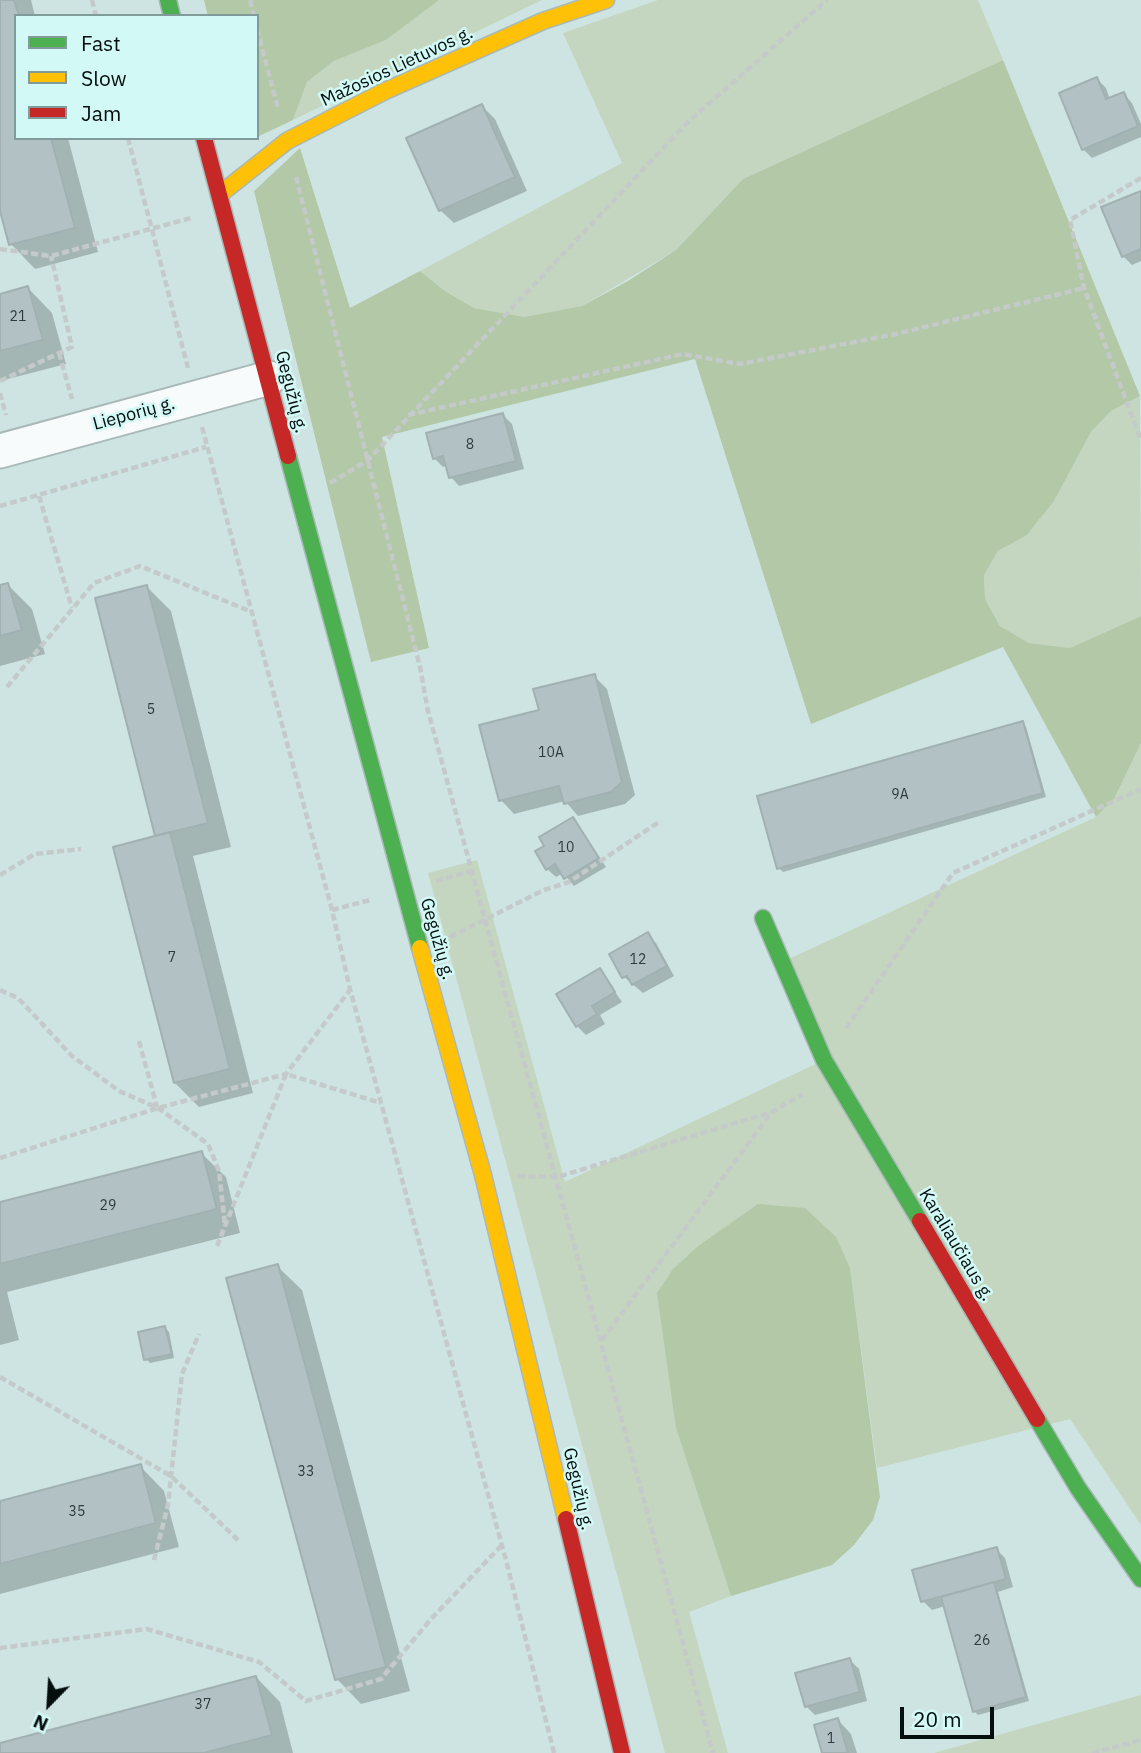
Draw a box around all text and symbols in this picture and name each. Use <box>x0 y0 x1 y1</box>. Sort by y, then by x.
legend <box>14 14 259 140</box>
street label: Mažosios Lietuvos g. <box>318 22 476 112</box>
text: Fast <box>81 29 121 57</box>
text: Slow <box>81 64 127 92</box>
text: Jam <box>81 99 121 127</box>
house number: 21 <box>10 309 26 325</box>
street label: Gegužių g. <box>270 349 312 435</box>
street label: Lieporių g. <box>91 393 177 435</box>
house number: 8 <box>466 437 474 453</box>
house number: 5 <box>147 702 155 718</box>
house number: 10A <box>538 745 564 761</box>
house number: 9A <box>891 787 909 803</box>
house number: 10 <box>558 840 574 856</box>
street label: Gegužių g. <box>415 896 459 982</box>
house number: 7 <box>168 950 176 966</box>
house number: 12 <box>630 952 646 968</box>
street label: Karaliaučiaus g. <box>914 1185 998 1305</box>
house number: 29 <box>100 1198 116 1214</box>
street label: Gegužių g. <box>558 1446 598 1532</box>
house number: 33 <box>298 1464 314 1480</box>
house number: 35 <box>69 1504 85 1520</box>
house number: 26 <box>974 1633 990 1649</box>
north arrow <box>14 1669 84 1739</box>
scale bar <box>903 1694 998 1738</box>
house number: 37 <box>195 1697 211 1713</box>
text: 20 m <box>913 1705 962 1733</box>
text: N <box>29 1709 52 1737</box>
house number: 1 <box>827 1731 835 1747</box>

